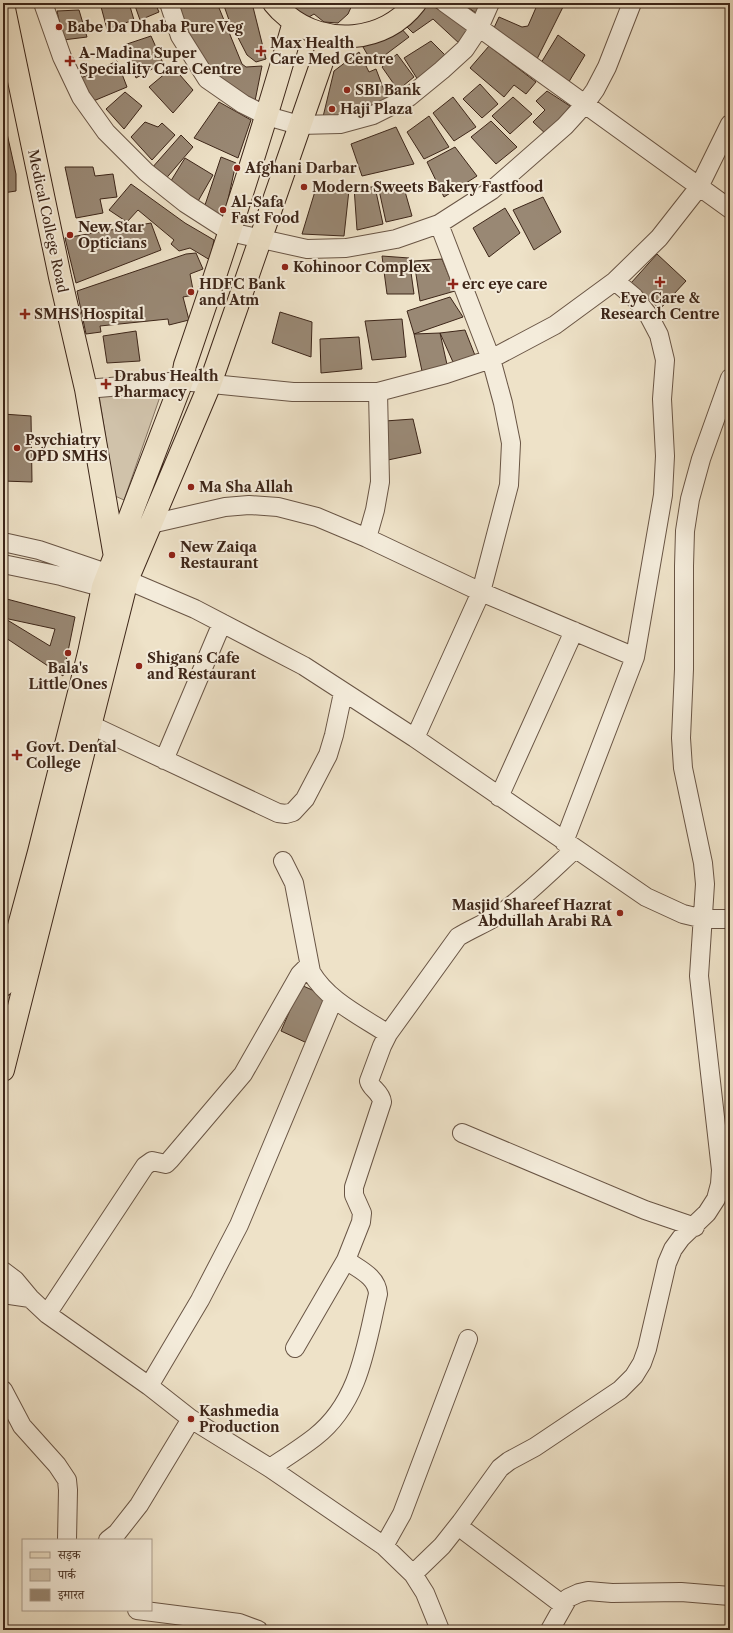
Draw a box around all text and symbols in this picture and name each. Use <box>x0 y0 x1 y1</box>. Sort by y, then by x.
place label: Babe Da Dhaba Pure Veg <box>67 18 244 36</box>
marker: Babe Da Dhaba Pure Veg <box>54 22 64 32</box>
place label: Max Health Care Med Centre <box>270 34 394 68</box>
place label: A-Madina Super Speciality Care Centre <box>78 44 241 78</box>
marker: Max Health Care Med Centre <box>255 45 267 57</box>
marker: A-Madina Super Speciality Care Centre <box>64 55 76 67</box>
place label: SBI Bank <box>355 81 422 99</box>
marker: SBI Bank <box>342 85 352 95</box>
place label: Haji Plaza <box>340 100 413 118</box>
marker: Haji Plaza <box>327 104 337 114</box>
street label: Medical College Road <box>24 148 72 295</box>
place label: Afghani Darbar <box>244 159 357 177</box>
marker: Afghani Darbar <box>232 163 242 173</box>
place label: Modern Sweets Bakery Fastfood <box>312 178 544 196</box>
marker: Modern Sweets Bakery Fastfood <box>299 182 309 192</box>
place label: Al-Safa Fast Food <box>230 193 300 227</box>
marker: Al-Safa Fast Food <box>218 205 228 215</box>
place label: New Star Opticians <box>78 218 147 252</box>
marker: New Star Opticians <box>65 230 75 240</box>
place label: Kohinoor Complex <box>293 258 431 276</box>
marker: Kohinoor Complex <box>280 262 290 272</box>
place label: HDFC Bank and Atm <box>199 275 286 309</box>
place label: erc eye care <box>462 275 547 293</box>
marker: Eye Care & Research Centre <box>654 276 666 288</box>
marker: erc eye care <box>447 278 459 290</box>
marker: HDFC Bank and Atm <box>186 287 196 297</box>
place label: Eye Care & Research Centre <box>600 289 720 323</box>
place label: SMHS Hospital <box>34 305 144 323</box>
marker: SMHS Hospital <box>19 308 31 320</box>
place label: Drabus Health Pharmacy <box>114 367 219 401</box>
marker: Drabus Health Pharmacy <box>101 379 111 389</box>
place label: Psychiatry OPD SMHS <box>25 431 108 465</box>
marker: Psychiatry OPD SMHS <box>12 443 22 453</box>
place label: Ma Sha Allah <box>199 478 293 496</box>
marker: Ma Sha Allah <box>186 482 196 492</box>
place label: New Zaiqa Restaurant <box>180 538 259 572</box>
marker: New Zaiqa Restaurant <box>167 550 177 560</box>
marker: Bala's Little Ones <box>63 648 73 658</box>
place label: Shigans Cafe and Restaurant <box>147 649 256 683</box>
place label: Bala's Little Ones <box>28 659 108 693</box>
marker: Shigans Cafe and Restaurant <box>134 661 144 671</box>
place label: Govt. Dental College <box>26 738 117 772</box>
marker: Govt. Dental College <box>11 749 23 761</box>
place label: Masjid Shareef Hazrat Abdullah Arabi RA <box>452 896 613 930</box>
marker: Masjid Shareef Hazrat Abdullah Arabi RA <box>615 908 625 918</box>
place label: Kashmedia Production <box>199 1402 280 1436</box>
marker: Kashmedia Production <box>186 1414 196 1424</box>
legend <box>22 1539 152 1611</box>
text: सड़क <box>57 1547 82 1562</box>
text: पार्क <box>57 1567 77 1582</box>
text: इमारत <box>57 1587 85 1602</box>

